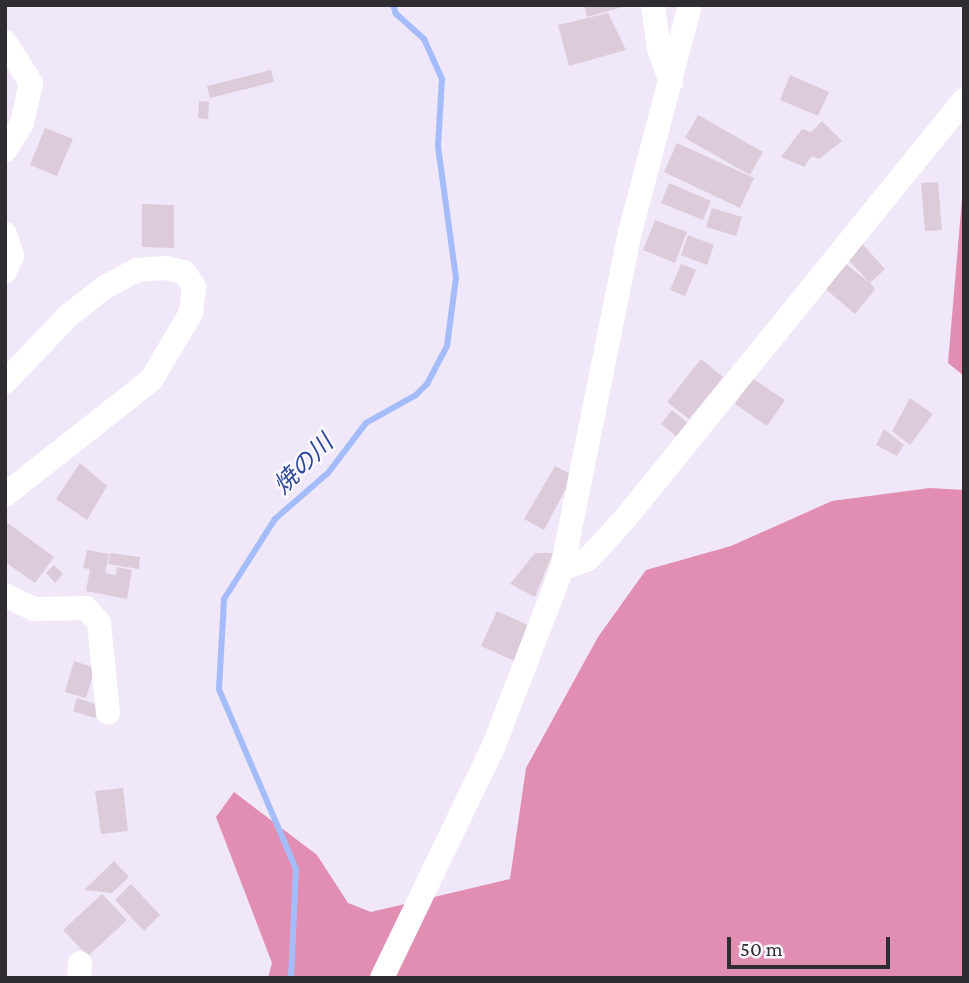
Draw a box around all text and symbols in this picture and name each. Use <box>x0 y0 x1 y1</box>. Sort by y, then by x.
water label: 焼の川 <box>267 428 339 500</box>
scale bar <box>731 923 894 967</box>
text: 50 m <box>740 937 783 961</box>

